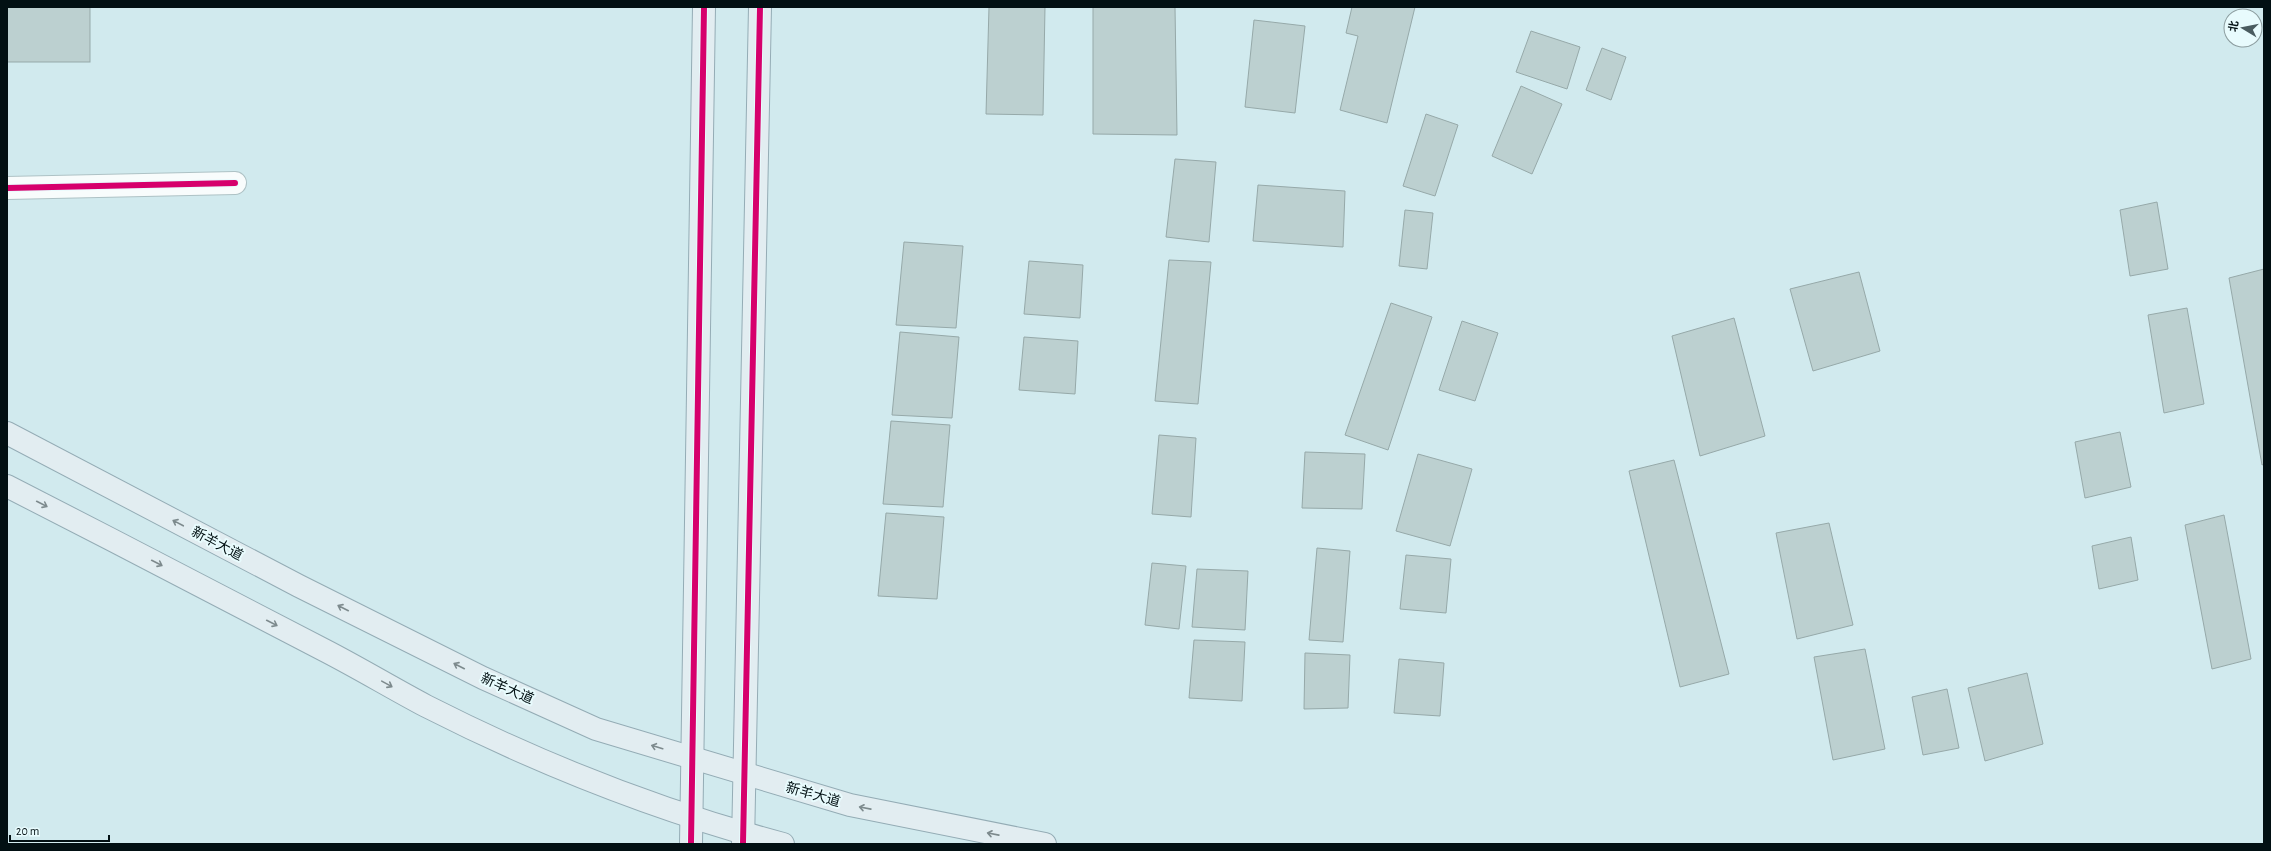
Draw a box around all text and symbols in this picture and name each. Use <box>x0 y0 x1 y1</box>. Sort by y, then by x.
north arrow <box>2223 8 2263 48</box>
text: 北 <box>2227 20 2240 33</box>
one-way arrow <box>35 500 47 508</box>
one-way arrow <box>172 518 184 526</box>
street label: 新羊大道 <box>189 524 245 563</box>
one-way arrow <box>151 560 163 568</box>
one-way arrow <box>337 604 349 611</box>
one-way arrow <box>266 620 278 628</box>
one-way arrow <box>453 662 465 669</box>
street label: 新羊大道 <box>479 670 536 707</box>
one-way arrow <box>381 681 393 689</box>
one-way arrow <box>650 743 663 750</box>
street label: 新羊大道 <box>784 780 842 809</box>
one-way arrow <box>859 804 872 812</box>
scale bar <box>10 817 109 843</box>
text: 20 m <box>16 825 39 837</box>
one-way arrow <box>987 829 1000 837</box>

